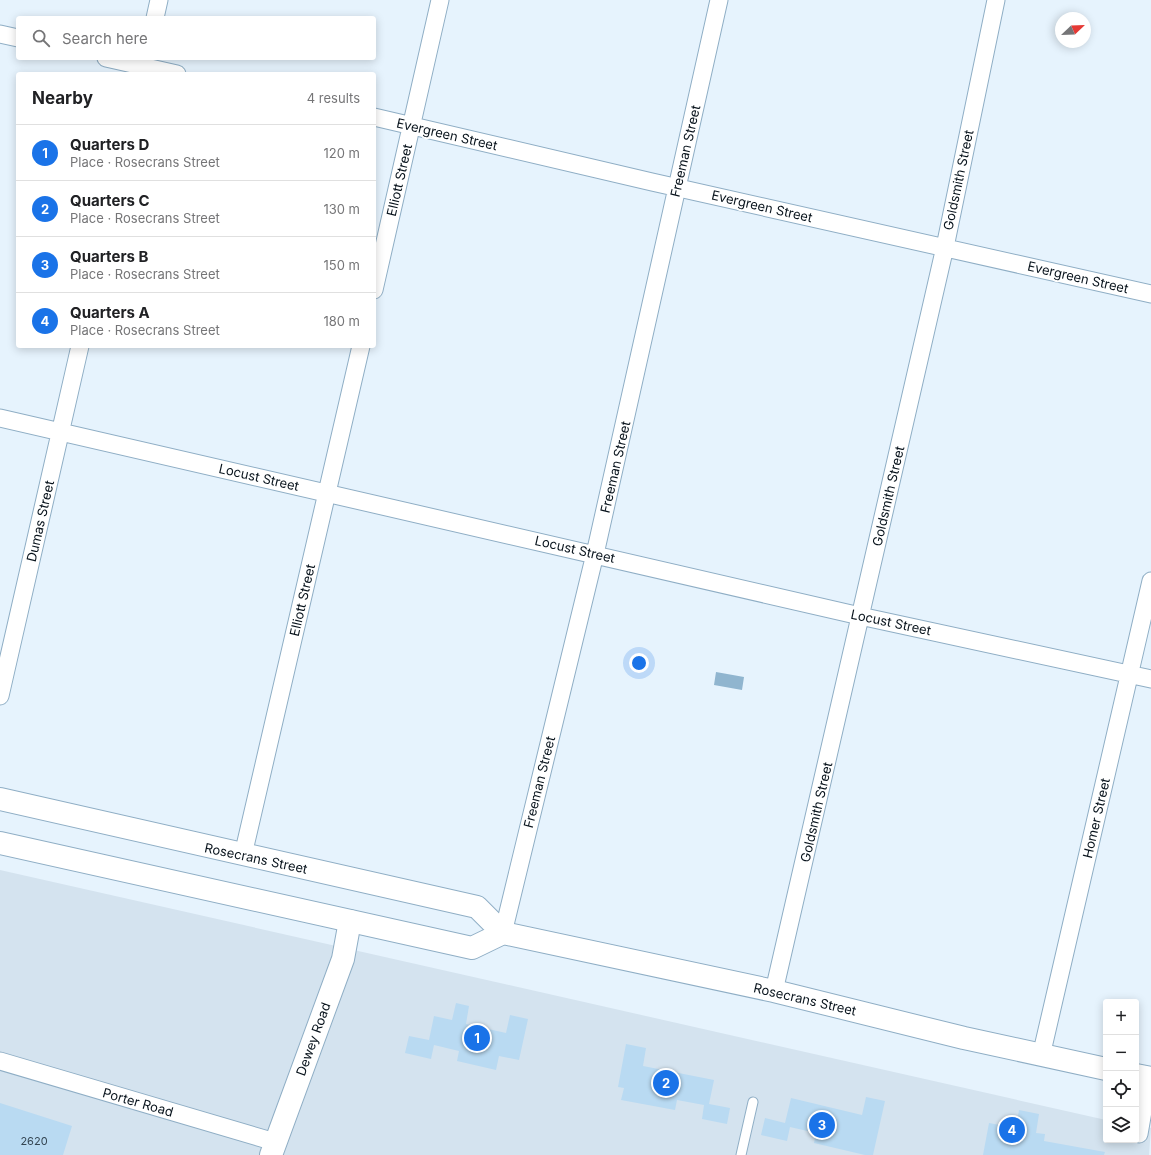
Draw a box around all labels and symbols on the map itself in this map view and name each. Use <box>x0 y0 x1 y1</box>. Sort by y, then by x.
north arrow <box>1055 12 1091 48</box>
street label: Freeman Street <box>667 103 703 199</box>
street label: Evergreen Street <box>395 115 499 153</box>
street label: Goldsmith Street <box>940 128 976 232</box>
street label: Elliott Street <box>383 142 415 218</box>
street label: Evergreen Street <box>710 187 814 225</box>
street label: Evergreen Street <box>1026 258 1130 296</box>
street label: Freeman Street <box>597 419 633 515</box>
street label: Goldsmith Street <box>869 444 907 548</box>
street label: Locust Street <box>217 460 301 494</box>
street label: Dumas Street <box>23 479 57 563</box>
street label: Locust Street <box>533 532 617 566</box>
street label: Elliott Street <box>286 562 318 638</box>
street label: Locust Street <box>849 606 933 638</box>
your location <box>629 653 649 673</box>
street label: Freeman Street <box>520 735 558 829</box>
street label: Goldsmith Street <box>797 760 835 864</box>
street label: Homer Street <box>1079 776 1113 860</box>
street label: Rosecrans Street <box>203 839 309 877</box>
street label: Rosecrans Street <box>752 979 858 1019</box>
street label: Dewey Road <box>292 1000 334 1078</box>
pin: 1 <box>464 1023 490 1053</box>
pin: 2 <box>653 1068 679 1098</box>
street label: Porter Road <box>101 1084 175 1120</box>
pin: 3 <box>809 1110 835 1140</box>
pin: 4 <box>999 1115 1025 1145</box>
house number: 2620 <box>20 1134 48 1148</box>

